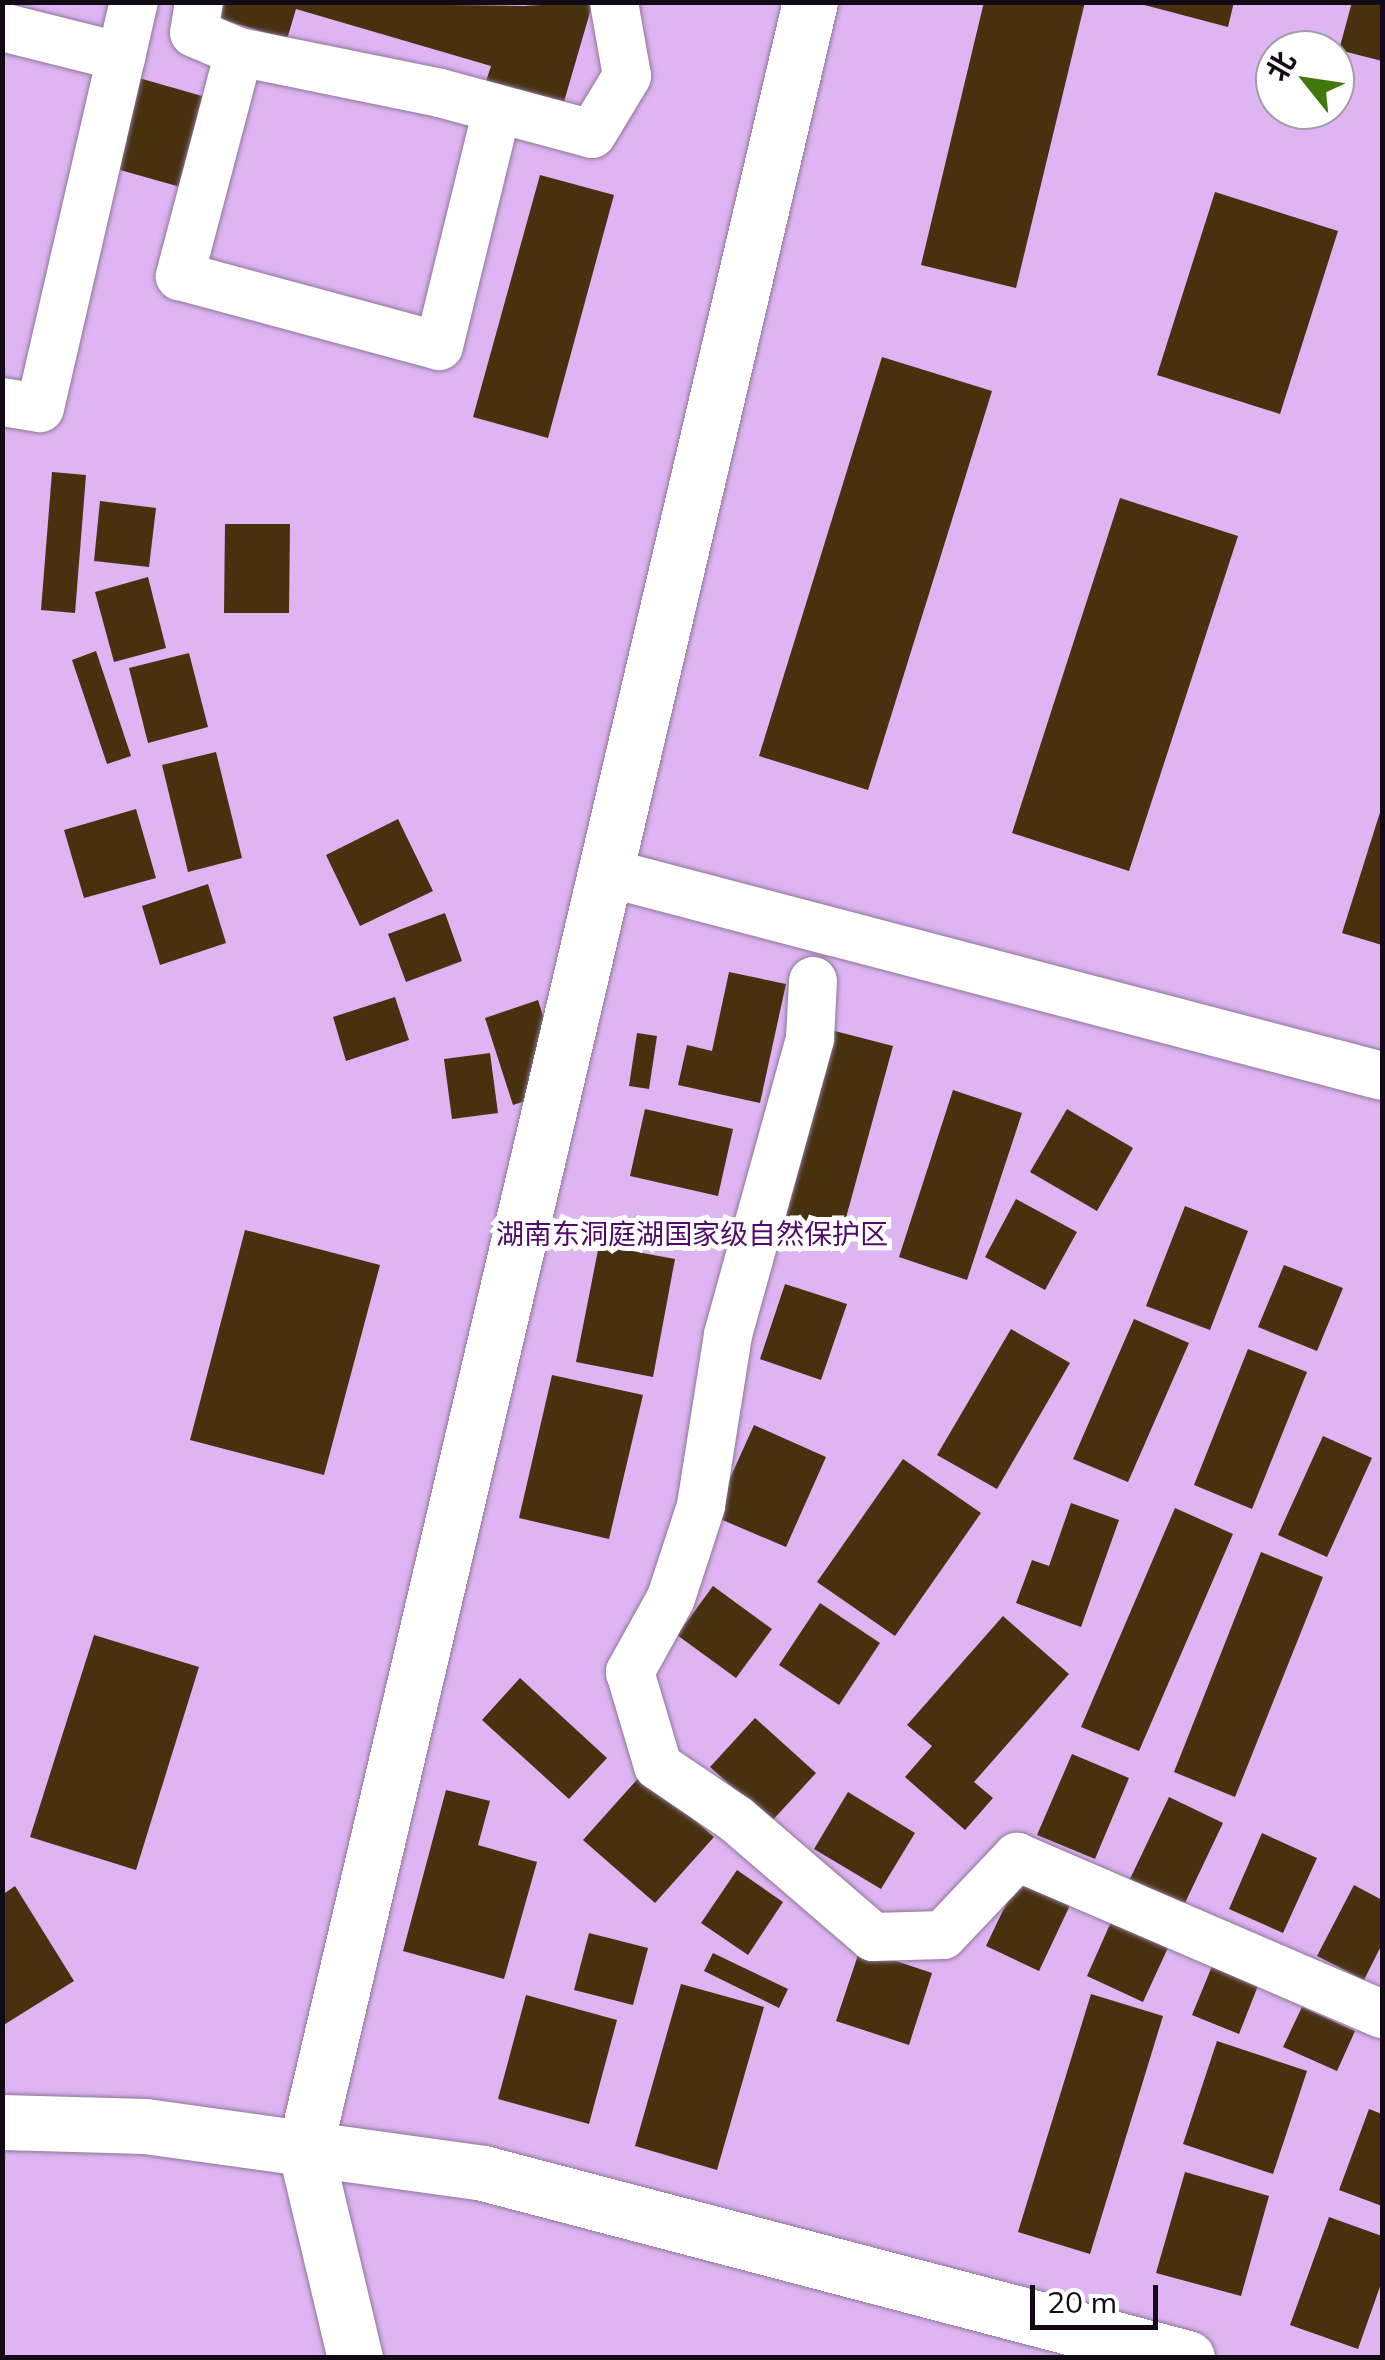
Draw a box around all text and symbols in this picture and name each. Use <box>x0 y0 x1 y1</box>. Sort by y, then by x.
north arrow <box>1255 30 1355 130</box>
text: 北 <box>1258 45 1302 87</box>
park label: 湖南东洞庭湖国家级自然保护区 <box>496 1217 888 1251</box>
scale bar <box>1035 2265 1162 2327</box>
text: 20 m <box>1047 2283 1117 2321</box>

